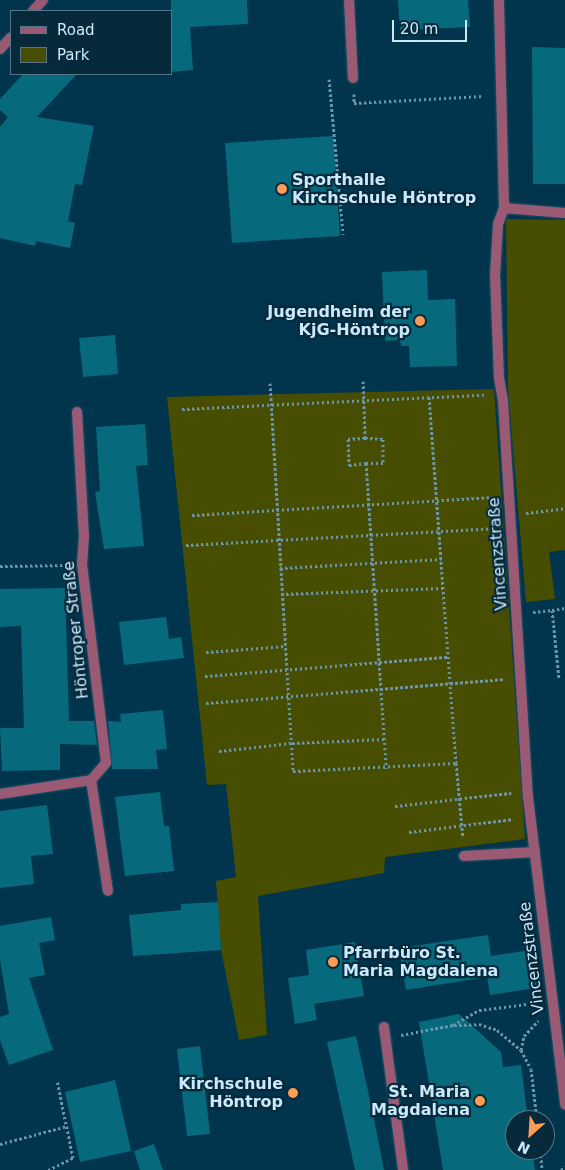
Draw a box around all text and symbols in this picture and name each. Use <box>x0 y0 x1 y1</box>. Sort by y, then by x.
legend <box>10 10 172 75</box>
scale bar <box>395 10 470 42</box>
text: 20 m <box>400 20 438 38</box>
text: Road <box>57 21 95 39</box>
text: Park <box>57 46 89 64</box>
place label: Sporthalle Kirchschule Höntrop <box>292 170 476 208</box>
marker: Sporthalle Kirchschule Höntrop <box>276 183 288 195</box>
place label: Jugendheim der KjG-Höntrop <box>267 302 410 340</box>
marker: Jugendheim der KjG-Höntrop <box>414 315 426 327</box>
street label: Vincenzstraße <box>484 497 512 611</box>
street label: Höntroper Straße <box>59 560 93 700</box>
street label: Vincenzstraße <box>516 901 548 1015</box>
place label: Pfarrbüro St. Maria Magdalena <box>343 943 498 981</box>
marker: Pfarrbüro St. Maria Magdalena <box>327 956 339 968</box>
place label: Kirchschule Höntrop <box>178 1074 283 1112</box>
place label: St. Maria Magdalena <box>371 1082 470 1120</box>
marker: Kirchschule Höntrop <box>287 1087 299 1099</box>
marker: St. Maria Magdalena <box>474 1095 486 1107</box>
north arrow <box>505 1110 555 1160</box>
text: N <box>515 1138 533 1157</box>

